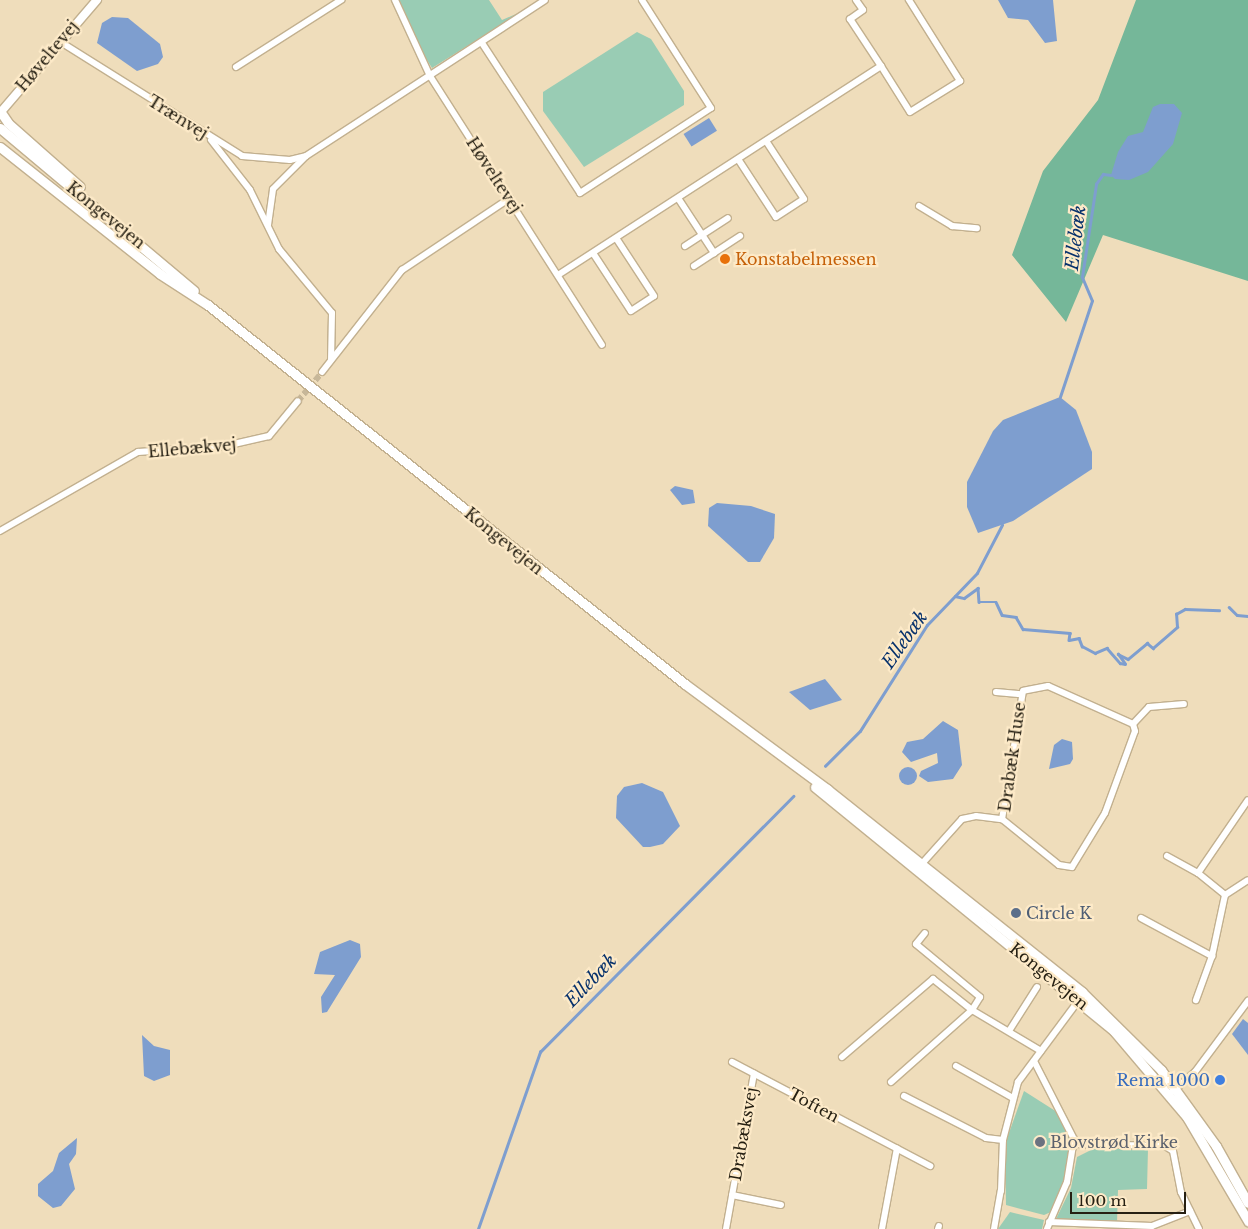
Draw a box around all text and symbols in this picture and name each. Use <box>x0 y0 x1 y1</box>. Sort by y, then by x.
street label: Høveltevej <box>12 17 82 95</box>
street label: Trænvej <box>144 91 212 143</box>
street label: Høveltevej <box>462 133 526 217</box>
street label: Kongevejen <box>63 177 149 253</box>
water label: Ellebæk <box>1061 204 1091 272</box>
place label: Konstabelmessen <box>735 249 877 269</box>
marker: Konstabelmessen <box>719 253 731 265</box>
street label: Ellebækvej <box>147 435 237 461</box>
street label: Kongevejen <box>461 503 547 579</box>
water label: Ellebæk <box>877 607 933 673</box>
street label: Drabæk Huse <box>995 701 1029 813</box>
place label: Circle K <box>1026 903 1092 923</box>
marker: Circle K <box>1010 907 1022 919</box>
street label: Kongevejen <box>1006 938 1092 1014</box>
water label: Ellebæk <box>561 950 621 1012</box>
place label: Rema 1000 <box>1116 1070 1210 1090</box>
marker: Rema 1000 <box>1214 1074 1226 1086</box>
street label: Toften <box>785 1084 843 1126</box>
street label: Drabæksvej <box>725 1085 761 1183</box>
place label: Blovstrød Kirke <box>1050 1132 1178 1152</box>
marker: Blovstrød Kirke <box>1034 1136 1046 1148</box>
scale bar <box>1073 1182 1189 1214</box>
text: 100 m <box>1078 1191 1127 1210</box>

